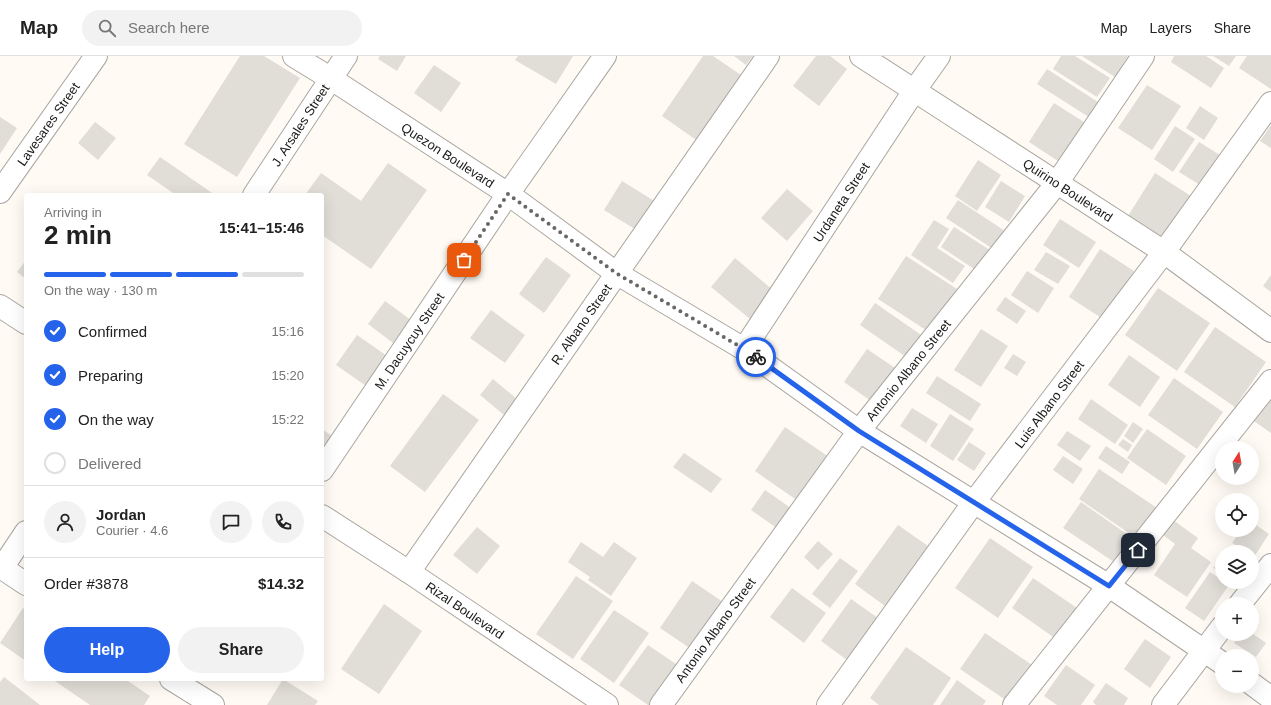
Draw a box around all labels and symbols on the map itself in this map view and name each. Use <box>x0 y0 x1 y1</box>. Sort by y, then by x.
street label: Lavesares Street <box>14 79 83 169</box>
street label: J. Arsales Street <box>268 81 333 169</box>
street label: Quezon Boulevard <box>398 120 497 191</box>
street label: Quirino Boulevard <box>1020 156 1115 225</box>
street label: Urdaneta Street <box>810 159 873 245</box>
pin <box>447 243 481 277</box>
street label: R. Albano Street <box>548 281 615 367</box>
street label: M. Dacuycuy Street <box>371 290 448 392</box>
street label: Antonio Albano Street <box>863 316 954 424</box>
courier <box>736 337 776 377</box>
street label: Luis Albano Street <box>1012 357 1087 451</box>
north arrow <box>1215 441 1259 485</box>
pin <box>1121 533 1155 567</box>
street label: Antonio Albano Street <box>672 575 759 686</box>
street label: Rizal Boulevard <box>423 579 507 642</box>

